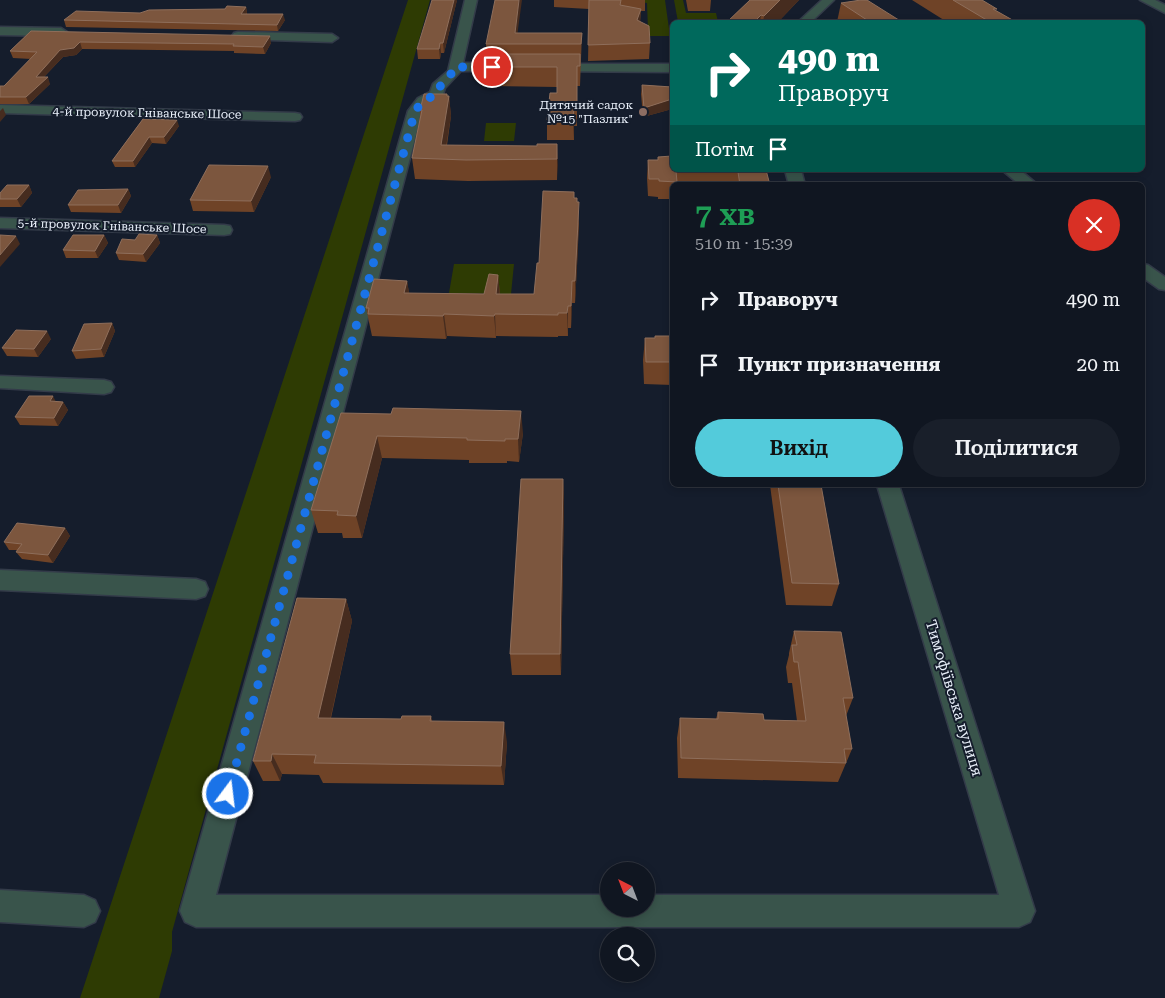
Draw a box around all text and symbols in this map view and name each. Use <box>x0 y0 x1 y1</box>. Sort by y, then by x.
text: 490 m <box>778 39 879 80</box>
icon: right <box>695 40 760 105</box>
pin <box>471 46 513 88</box>
icon: arrive <box>478 53 506 81</box>
text: Праворуч <box>778 81 889 106</box>
place label: Дитячий садок №15 "Пазлик" <box>539 98 633 126</box>
street label: 4-й провулок Гніванське Шосе <box>52 104 242 122</box>
marker: Дитячий садок №15 "Пазлик" <box>637 106 649 118</box>
icon: arrive <box>764 135 792 163</box>
text: Потім <box>695 138 754 161</box>
text: 7 хв <box>695 197 755 232</box>
button: close <box>1068 199 1120 251</box>
street label: 5-й провулок Гніванське Шосе <box>17 216 207 236</box>
text: 510 m · 15:39 <box>695 234 793 253</box>
icon: right <box>695 286 723 314</box>
text: Праворуч <box>738 288 838 311</box>
text: 490 m <box>1066 288 1120 311</box>
icon: arrive <box>695 351 723 379</box>
text: Пункт призначення <box>738 353 940 376</box>
text: 20 m <box>1077 353 1120 376</box>
button: Вихід <box>695 419 903 477</box>
button: Поділитися <box>913 419 1120 477</box>
street label: Тимофіївська вулиця <box>922 618 986 778</box>
position arrow <box>201 767 253 819</box>
north arrow <box>600 862 655 918</box>
map controls <box>600 862 655 982</box>
button: search <box>600 927 655 982</box>

